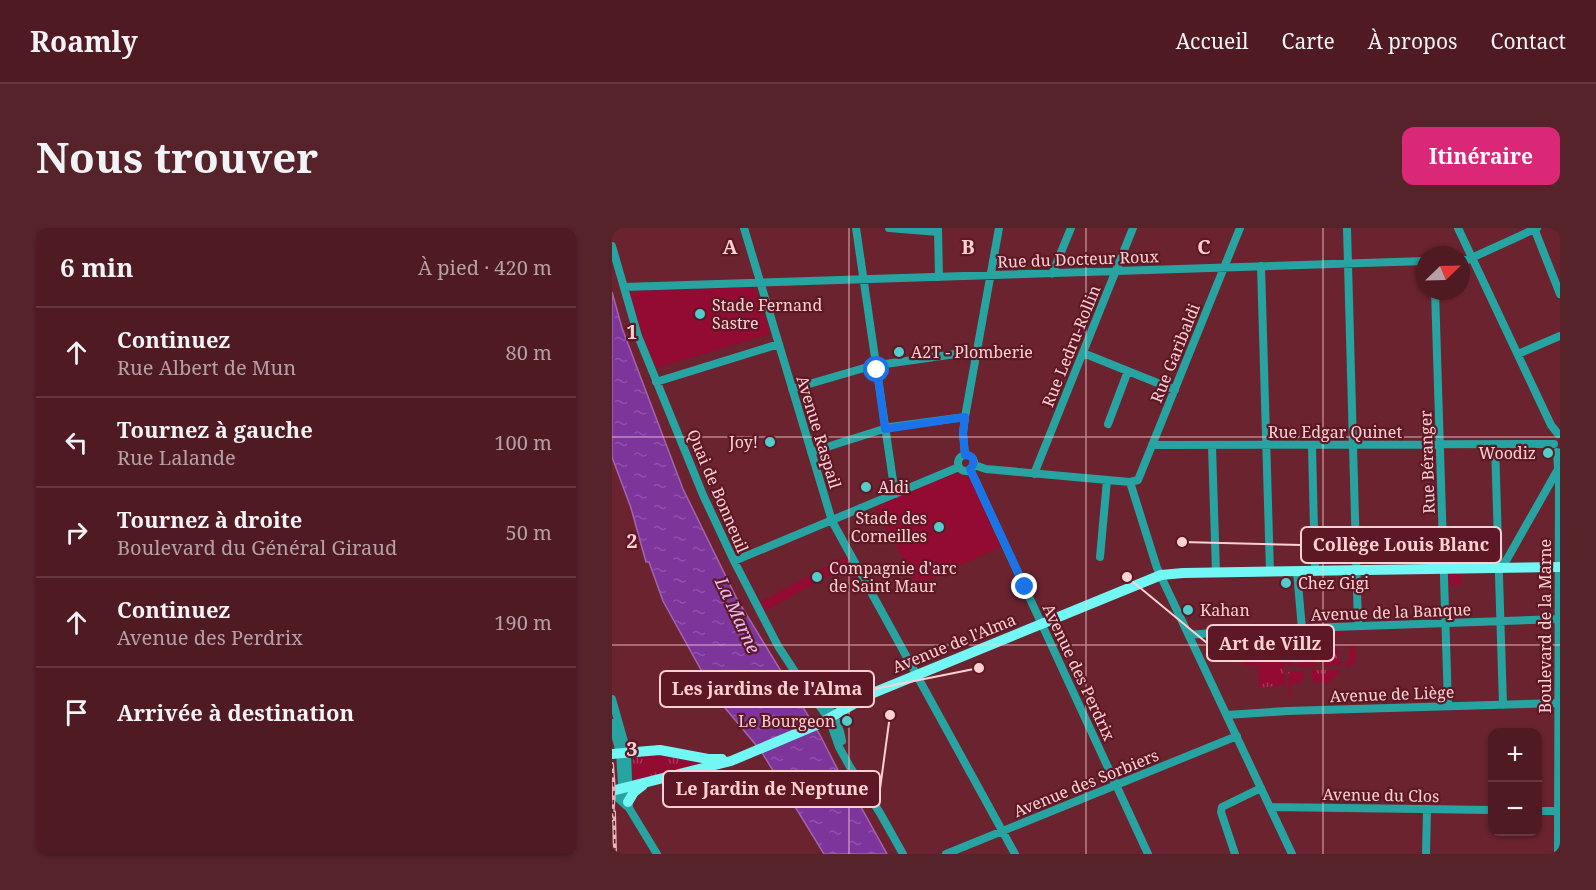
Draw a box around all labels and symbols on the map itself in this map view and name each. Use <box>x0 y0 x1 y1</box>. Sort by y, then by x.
text: A <box>722 233 738 260</box>
text: B <box>961 233 975 260</box>
text: C <box>1197 233 1211 260</box>
street label: Rue du Docteur Roux <box>997 245 1160 273</box>
north arrow <box>1416 246 1470 300</box>
street label: Rue Ledru-Rollin <box>1037 282 1105 410</box>
place label: Stade Fernand Sastre <box>712 294 822 334</box>
street label: Rue Garibaldi <box>1145 300 1205 406</box>
marker: Stade Fernand Sastre <box>693 307 707 321</box>
text: 1 <box>626 318 638 345</box>
place label: A2T - Plomberie <box>911 341 1033 363</box>
marker: A2T - Plomberie <box>892 345 906 359</box>
route start <box>863 356 889 382</box>
street label: Avenue Raspail <box>791 373 847 491</box>
street label: Rue Béranger <box>1414 409 1440 514</box>
street label: Rue Edgar Quinet <box>1268 421 1402 443</box>
street label: Quai de Bonneuil <box>682 426 754 556</box>
place label: Joy! <box>728 431 758 453</box>
marker: Joy! <box>763 435 777 449</box>
place label: Woodiz <box>1479 442 1536 464</box>
marker: Woodiz <box>1541 446 1555 460</box>
place label: Aldi <box>878 476 909 498</box>
marker: Aldi <box>859 480 873 494</box>
place label: Stade des Corneilles <box>851 507 927 547</box>
marker: Stade des Corneilles <box>932 520 946 534</box>
text: 2 <box>626 527 638 554</box>
callout: Collège Louis Blanc <box>1301 527 1501 563</box>
text: Collège Louis Blanc <box>1313 532 1489 556</box>
street label: Boulevard de la Marne <box>1534 539 1556 713</box>
place label: Compagnie d'arc de Saint Maur <box>829 557 957 597</box>
marker: Compagnie d'arc de Saint Maur <box>810 570 824 584</box>
water label: La Marne <box>709 572 766 657</box>
place label: Chez Gigi <box>1298 572 1369 594</box>
route end <box>1011 573 1037 599</box>
marker: Chez Gigi <box>1279 576 1293 590</box>
street label: Avenue de la Banque <box>1310 598 1472 626</box>
place label: Kahan <box>1200 599 1250 621</box>
street label: Avenue des Perdrix <box>1038 600 1121 745</box>
marker: Kahan <box>1181 603 1195 617</box>
street label: Avenue de l'Alma <box>889 608 1019 678</box>
callout: Art de Villz <box>1207 625 1334 661</box>
text: Art de Villz <box>1219 631 1321 655</box>
callout: Les jardins de l'Alma <box>660 671 874 707</box>
text: Les jardins de l'Alma <box>672 676 862 700</box>
street label: Avenue de Liège <box>1329 681 1455 707</box>
place label: Le Bourgeon <box>738 710 835 732</box>
marker: Le Bourgeon <box>840 714 854 728</box>
text: 3 <box>626 735 638 762</box>
street label: Avenue des Sorbiers <box>1010 744 1162 822</box>
callout: Le Jardin de Neptune <box>663 771 880 807</box>
text: Le Jardin de Neptune <box>675 776 869 800</box>
street label: Avenue du Clos <box>1322 783 1440 807</box>

